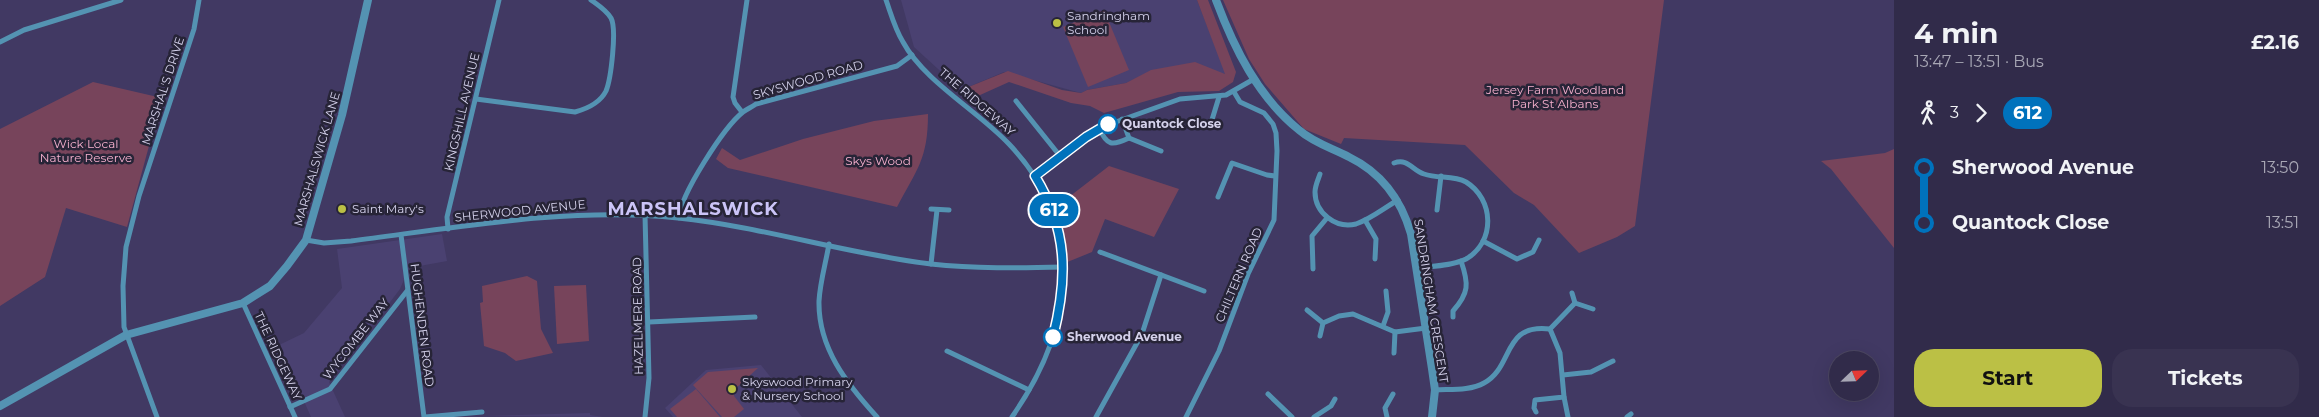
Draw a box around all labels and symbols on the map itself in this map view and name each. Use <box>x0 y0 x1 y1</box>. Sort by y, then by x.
place label: Sandringham School <box>1067 8 1150 37</box>
marker: Sandringham School <box>1051 17 1063 29</box>
street label: MARSHAL'S DRIVE <box>138 35 187 147</box>
street label: KINGSHILL AVENUE <box>441 51 482 172</box>
street label: SKYSWOOD ROAD <box>751 57 865 102</box>
street label: THE RIDGEWAY <box>936 65 1019 139</box>
park label: Jersey Farm Woodland Park St Albans <box>1485 82 1624 111</box>
street label: MARSHALSWICK LANE <box>290 90 343 228</box>
marker: Quantock Close <box>1098 114 1118 134</box>
place label: Quantock Close <box>1122 116 1222 131</box>
park label: Wick Local Nature Reserve <box>40 136 132 165</box>
park label: Skys Wood <box>845 153 911 168</box>
line badge: 612 <box>1025 194 1083 226</box>
street label: SHERWOOD AVENUE <box>454 196 586 225</box>
district label: MARSHALSWICK <box>607 198 779 220</box>
place label: Saint Mary's <box>352 201 424 216</box>
marker: Saint Mary's <box>336 203 348 215</box>
street label: SANDRINGHAM CRESCENT <box>1411 218 1452 384</box>
street label: CHILTERN ROAD <box>1212 225 1265 325</box>
street label: HAZELMERE ROAD <box>629 257 646 375</box>
street label: HUGHENDEN ROAD <box>407 262 438 388</box>
street label: WYCOMBE WAY <box>319 295 392 382</box>
street label: THE RIDGEWAY <box>251 309 306 403</box>
marker: Sherwood Avenue <box>1043 327 1063 347</box>
place label: Sherwood Avenue <box>1067 329 1182 344</box>
north arrow <box>1829 351 1879 401</box>
place label: Skyswood Primary & Nursery School <box>742 374 853 403</box>
marker: Skyswood Primary & Nursery School <box>726 383 738 395</box>

